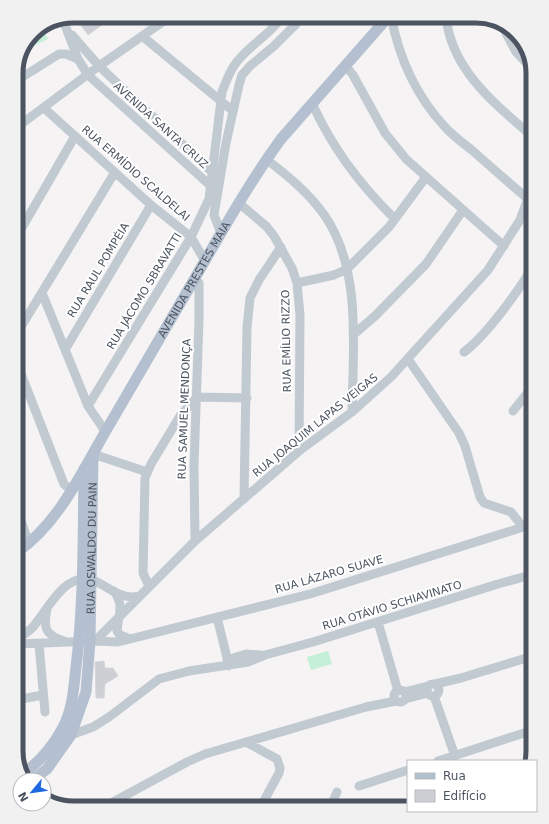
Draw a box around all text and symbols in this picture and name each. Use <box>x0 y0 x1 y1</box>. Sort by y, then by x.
street label: AVENIDA SANTA CRUZ <box>111 80 211 172</box>
street label: RUA ERMÍDIO SCALDELAI <box>79 123 192 224</box>
street label: AVENIDA PRESTES MAIA <box>155 219 233 340</box>
street label: RUA RAUL POMPÉIA <box>65 220 132 320</box>
street label: RUA JÁCOMO SBRAVATTI <box>104 231 184 352</box>
street label: RUA EMÍLIO RIZZO <box>279 289 294 392</box>
street label: RUA SAMUEL MENDONÇA <box>176 338 193 480</box>
street label: RUA JOAQUIM LAPAS VEIGAS <box>250 371 381 480</box>
street label: RUA OSWALDO DU PAIN <box>84 482 100 614</box>
street label: RUA LÁZARO SUAVE <box>274 553 385 596</box>
street label: RUA OTÁVIO SCHIAVINATO <box>321 578 464 633</box>
legend <box>407 760 537 812</box>
text: Rua <box>443 769 466 783</box>
north arrow <box>12 772 52 812</box>
text: N <box>16 789 32 804</box>
text: Edifício <box>443 789 486 803</box>

